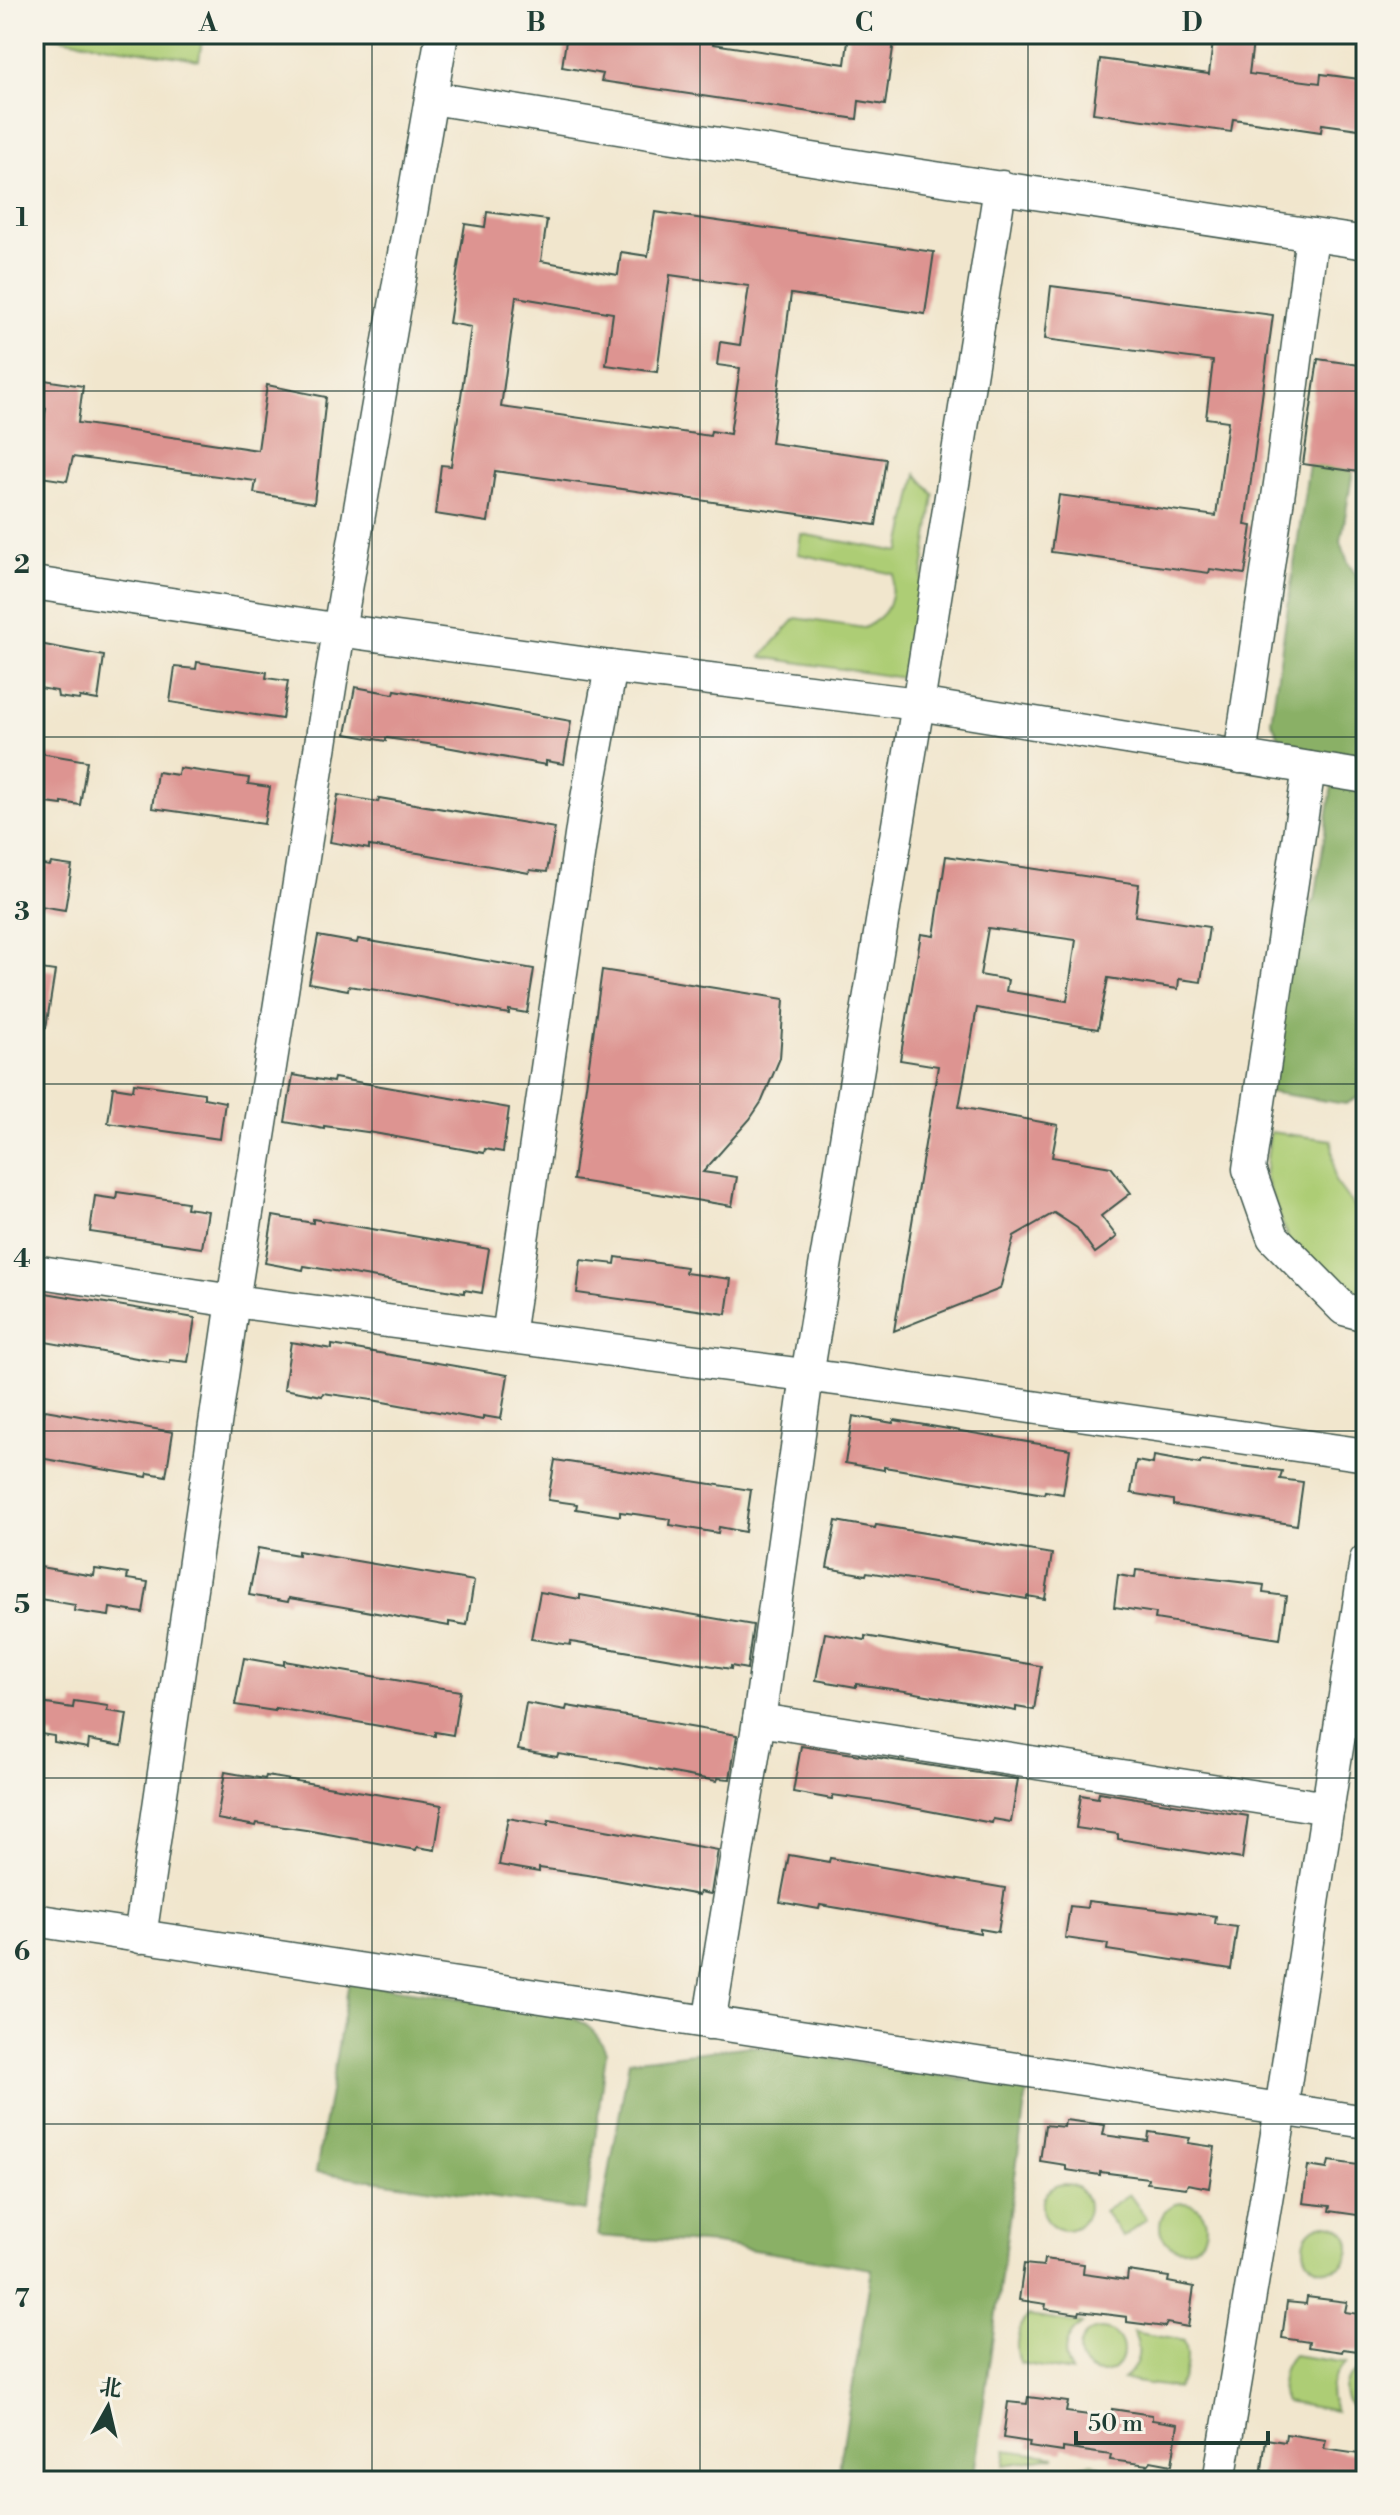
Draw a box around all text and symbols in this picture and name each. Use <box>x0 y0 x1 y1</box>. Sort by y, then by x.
text: A <box>198 7 218 39</box>
text: B <box>526 7 546 39</box>
text: C <box>855 7 873 39</box>
text: D <box>1182 7 1202 39</box>
text: 1 <box>16 202 29 234</box>
text: 2 <box>14 549 30 581</box>
text: 3 <box>14 896 30 928</box>
text: 4 <box>13 1243 31 1275</box>
text: 5 <box>14 1589 30 1621</box>
text: 6 <box>14 1936 30 1968</box>
text: 7 <box>14 2283 30 2315</box>
north arrow <box>68 2367 148 2447</box>
text: 北 <box>98 2374 123 2404</box>
scale bar <box>1076 2395 1268 2445</box>
text: 50 m <box>1088 2409 1143 2439</box>

